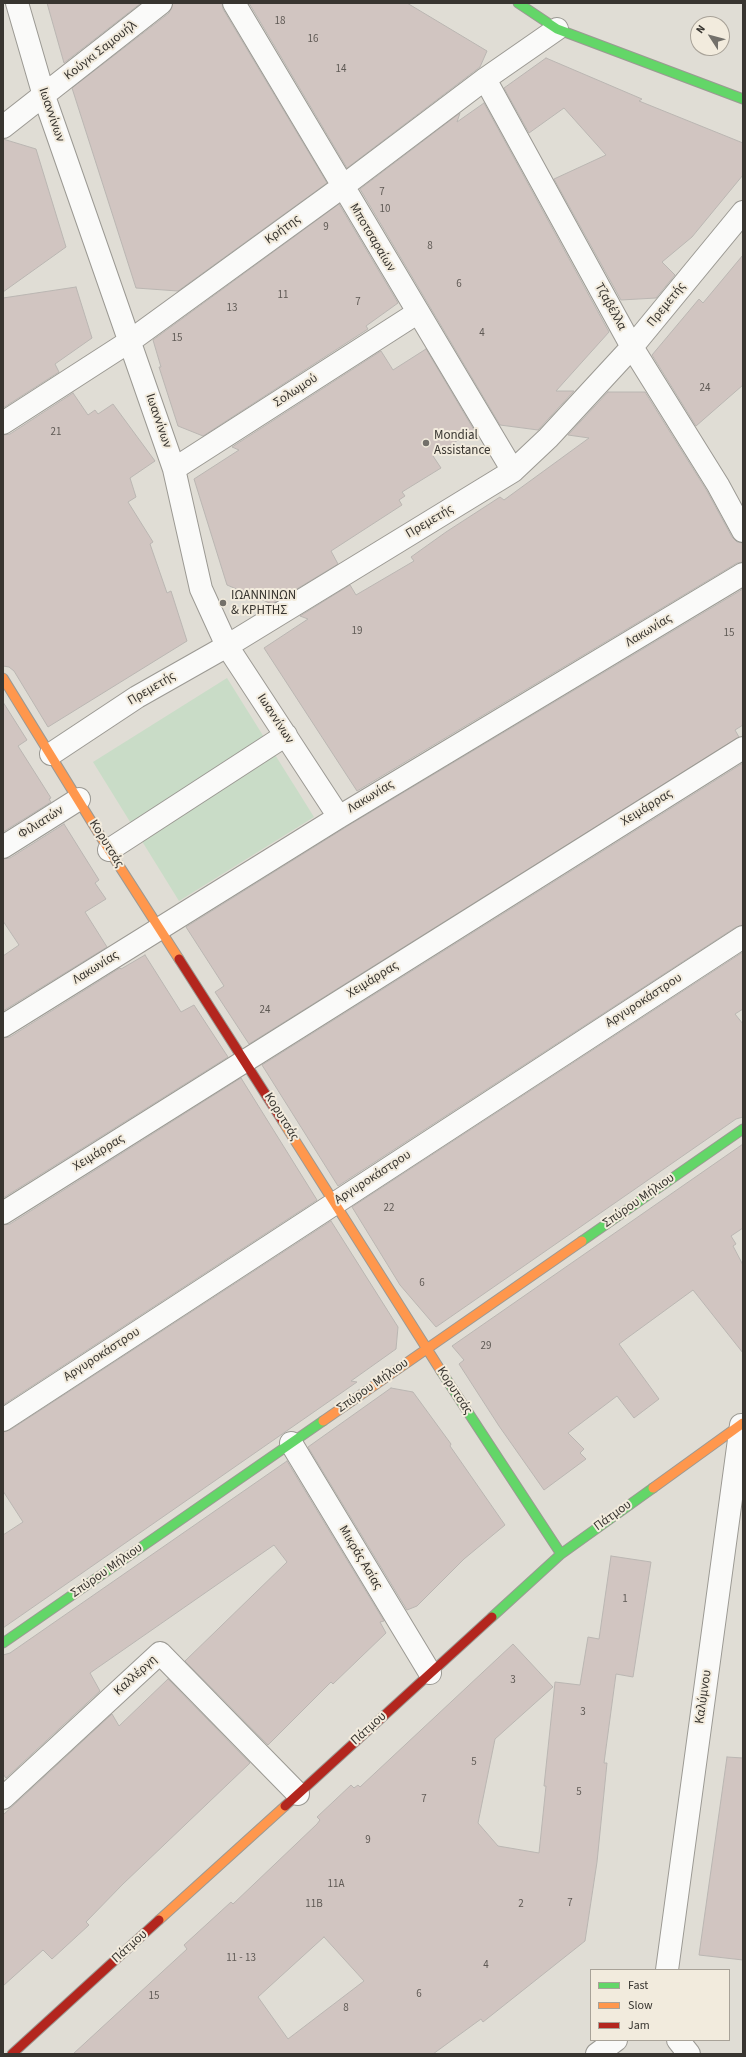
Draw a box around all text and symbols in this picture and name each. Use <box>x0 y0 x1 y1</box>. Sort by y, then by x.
house number: 18 <box>275 15 285 29</box>
north arrow <box>690 16 730 56</box>
street label: Κούγκι Σαμουήλ <box>62 18 140 84</box>
text: N <box>692 22 709 37</box>
house number: 16 <box>308 33 318 47</box>
house number: 14 <box>336 63 346 77</box>
street label: Ιωαννίνων <box>34 86 68 144</box>
house number: 7 <box>379 186 385 200</box>
street label: Μποτσαραίων <box>346 201 398 275</box>
house number: 10 <box>380 203 390 217</box>
street label: Κρήτης <box>262 212 304 248</box>
house number: 9 <box>323 221 329 235</box>
house number: 8 <box>427 240 433 254</box>
house number: 6 <box>456 278 462 292</box>
street label: Πρεμετής <box>644 280 690 330</box>
street label: Τζαβέλλα <box>591 281 629 333</box>
house number: 11 <box>278 289 288 303</box>
house number: 7 <box>355 296 361 310</box>
house number: 13 <box>227 302 237 316</box>
house number: 4 <box>479 327 485 341</box>
house number: 15 <box>172 332 182 346</box>
street label: Σολωμού <box>271 371 321 411</box>
house number: 24 <box>700 382 710 396</box>
street label: Ιωαννίνων <box>141 392 175 450</box>
house number: 21 <box>51 426 61 440</box>
place label: Mondial Assistance <box>434 428 491 459</box>
marker: Mondial Assistance <box>421 438 431 448</box>
street label: Πρεμετής <box>403 502 457 542</box>
place label: ΙΩΑΝΝΙΝΩΝ & ΚΡΗΤΗΣ <box>231 588 296 619</box>
marker: ΙΩΑΝΝΙΝΩΝ & ΚΡΗΤΗΣ <box>218 598 228 608</box>
street label: Λακωνίας <box>623 611 675 651</box>
house number: 19 <box>352 625 362 639</box>
house number: 15 <box>724 627 734 641</box>
street label: Πρεμετής <box>125 669 179 709</box>
street label: Ιωαννίνων <box>253 691 297 747</box>
street label: Λακωνίας <box>345 777 397 817</box>
street label: Χειμάρρας <box>618 786 676 830</box>
street label: Φιλιατών <box>15 803 67 843</box>
street label: Κορυτσάς <box>85 817 127 871</box>
street label: Λακωνίας <box>70 948 122 988</box>
street label: Χειμάρρας <box>344 958 402 1002</box>
street label: Αργυροκάστρου <box>603 970 685 1032</box>
house number: 24 <box>260 1004 270 1018</box>
street label: Κορυτσάς <box>260 1090 302 1144</box>
street label: Χειμάρρας <box>70 1131 128 1175</box>
street label: Αργυροκάστρου <box>332 1147 414 1209</box>
street label: Σπύρου Μήλιου <box>600 1171 678 1231</box>
house number: 22 <box>384 1202 394 1216</box>
house number: 6 <box>419 1277 425 1291</box>
street label: Αργυροκάστρου <box>61 1324 143 1386</box>
house number: 29 <box>481 1340 491 1354</box>
street label: Σπύρου Μήλιου <box>334 1356 412 1416</box>
street label: Κορυτσάς <box>433 1364 475 1418</box>
street label: Πάτμου <box>591 1497 635 1535</box>
street label: Μικράς Ασίας <box>335 1523 385 1593</box>
street label: Σπύρου Μήλιου <box>68 1541 146 1601</box>
house number: 1 <box>622 1593 628 1607</box>
street label: Καλλέργη <box>111 1652 161 1700</box>
street label: Καλύμνου <box>692 1669 716 1725</box>
house number: 3 <box>510 1674 516 1688</box>
house number: 3 <box>580 1706 586 1720</box>
street label: Πάτμου <box>348 1709 390 1749</box>
house number: 5 <box>471 1756 477 1770</box>
house number: 5 <box>576 1786 582 1800</box>
house number: 7 <box>421 1793 427 1807</box>
house number: 9 <box>365 1834 371 1848</box>
house number: 11Α <box>328 1878 344 1892</box>
house number: 7 <box>567 1897 573 1911</box>
house number: 11Β <box>305 1898 323 1912</box>
house number: 2 <box>518 1898 524 1912</box>
street label: Πάτμου <box>109 1927 151 1967</box>
house number: 11 - 13 <box>226 1952 256 1966</box>
house number: 4 <box>483 1959 489 1973</box>
legend <box>590 1969 730 2041</box>
text: Fast <box>628 1977 648 1994</box>
house number: 6 <box>416 1988 422 2002</box>
house number: 15 <box>149 1990 159 2004</box>
text: Slow <box>628 1997 653 2014</box>
house number: 8 <box>343 2002 349 2016</box>
text: Jam <box>628 2017 650 2034</box>

